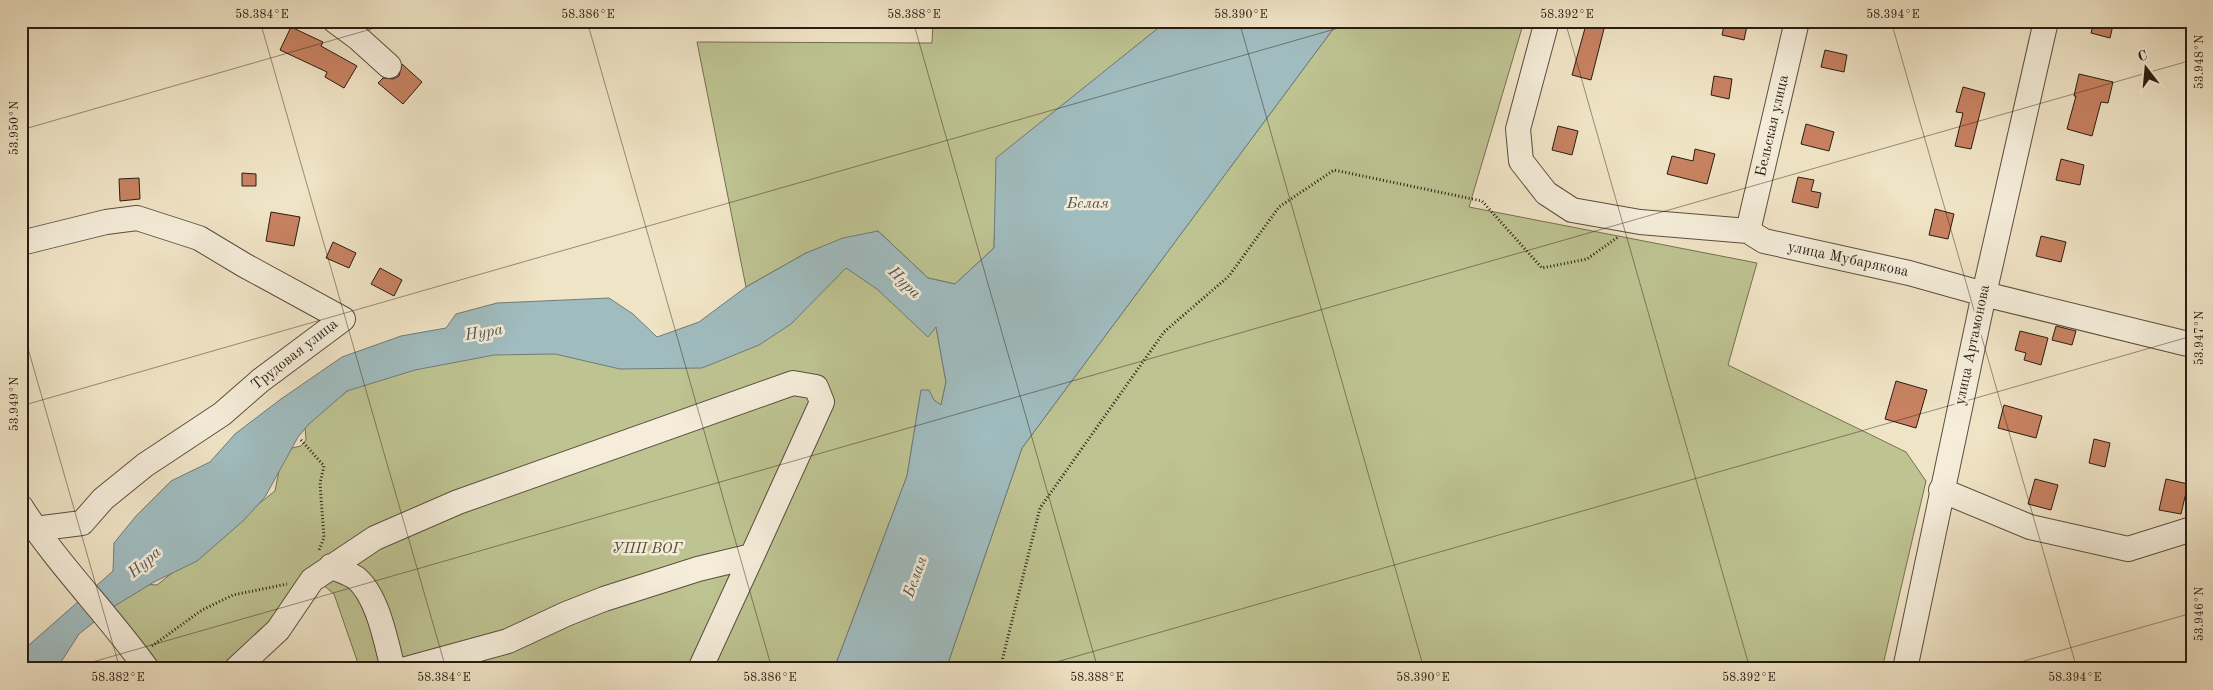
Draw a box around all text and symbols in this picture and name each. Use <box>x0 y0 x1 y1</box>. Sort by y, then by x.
text: 58.384°E <box>235 8 289 21</box>
text: 58.386°E <box>561 8 615 21</box>
text: 58.388°E <box>887 8 941 21</box>
text: 58.390°E <box>1214 8 1268 21</box>
text: 58.392°E <box>1540 8 1594 21</box>
text: 58.394°E <box>1866 8 1920 21</box>
text: 53.948°N <box>2193 35 2206 89</box>
north arrow <box>2120 42 2170 92</box>
text: С <box>2136 48 2149 64</box>
street label: Бельская улица <box>1754 73 1792 178</box>
text: 53.950°N <box>8 101 21 155</box>
water label: Белая <box>1066 196 1110 212</box>
street label: улица Мубарякова <box>1786 240 1910 280</box>
water label: Нура <box>884 263 924 302</box>
street label: улица Артамонова <box>1953 283 1993 407</box>
text: 53.947°N <box>2193 311 2206 365</box>
street label: Трудовая улица <box>249 316 342 393</box>
water label: Нура <box>463 322 505 344</box>
text: 53.949°N <box>8 377 21 431</box>
park label: УПП ВОГ <box>612 542 683 557</box>
water label: Нура <box>125 544 165 582</box>
water label: Белая <box>901 554 931 601</box>
text: 53.946°N <box>2193 587 2206 641</box>
text: 58.382°E <box>91 671 145 684</box>
text: 58.384°E <box>417 671 471 684</box>
text: 58.386°E <box>743 671 797 684</box>
text: 58.388°E <box>1070 671 1124 684</box>
text: 58.390°E <box>1396 671 1450 684</box>
text: 58.392°E <box>1722 671 1776 684</box>
text: 58.394°E <box>2048 671 2102 684</box>

